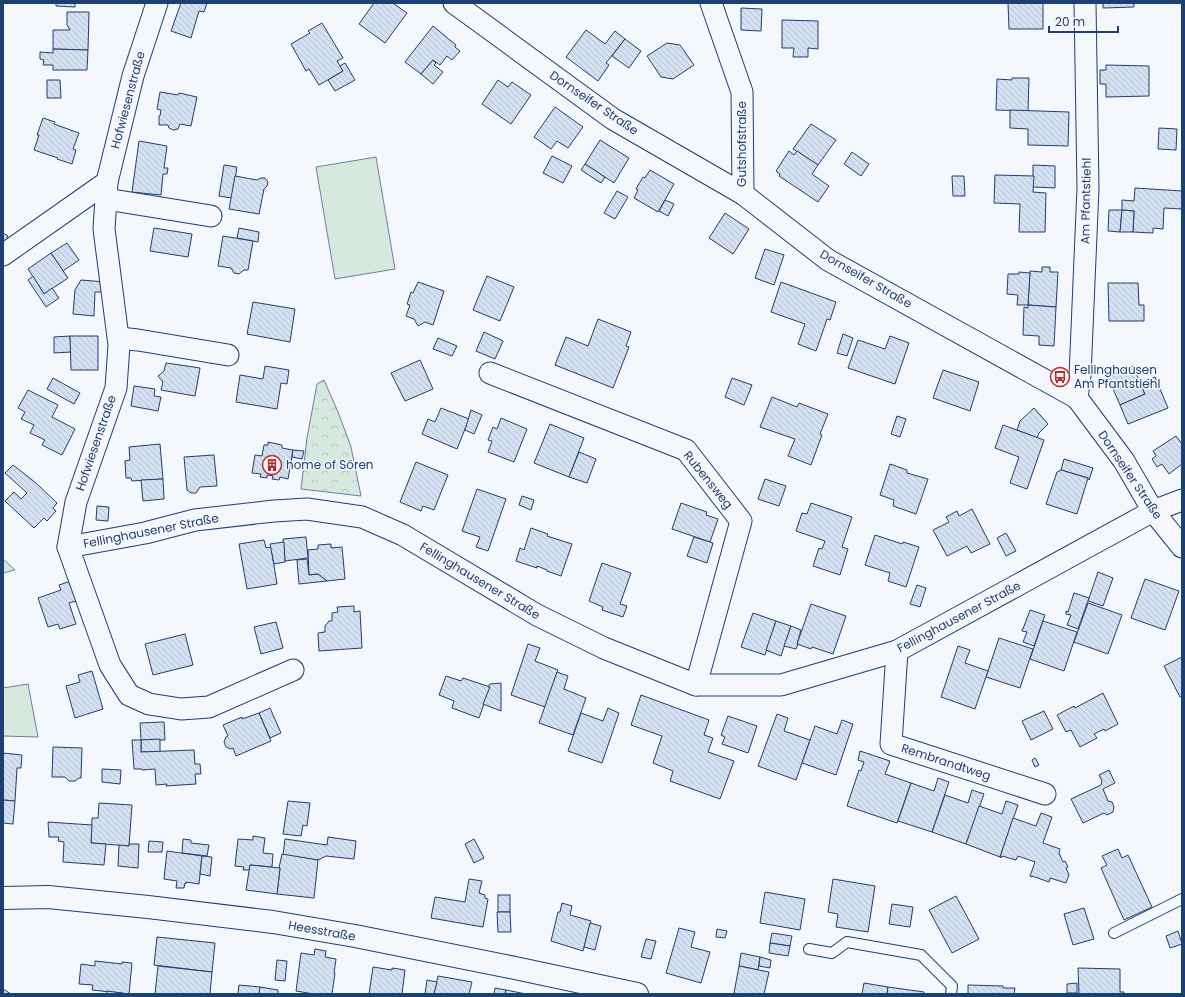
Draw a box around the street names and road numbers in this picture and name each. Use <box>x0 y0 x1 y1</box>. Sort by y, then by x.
street label: Hofwiesenstraße <box>106 49 149 151</box>
street label: Dornseifer Straße <box>547 67 642 139</box>
street label: Gutshofstraße <box>733 101 750 187</box>
street label: Am Pfantstiehl <box>1076 158 1095 244</box>
street label: Dornseifer Straße <box>817 245 915 312</box>
street label: Hofwiesenstraße <box>71 393 120 493</box>
street label: Dornseifer Straße <box>1094 427 1166 522</box>
street label: Rubensweg <box>680 447 737 512</box>
street label: Fellinghausener Straße <box>82 509 220 552</box>
street label: Fellinghausener Straße <box>417 538 544 623</box>
street label: Fellinghausener Straße <box>894 577 1024 656</box>
street label: Rembrandtweg <box>899 739 993 784</box>
street label: Heesstraße <box>287 916 357 945</box>

